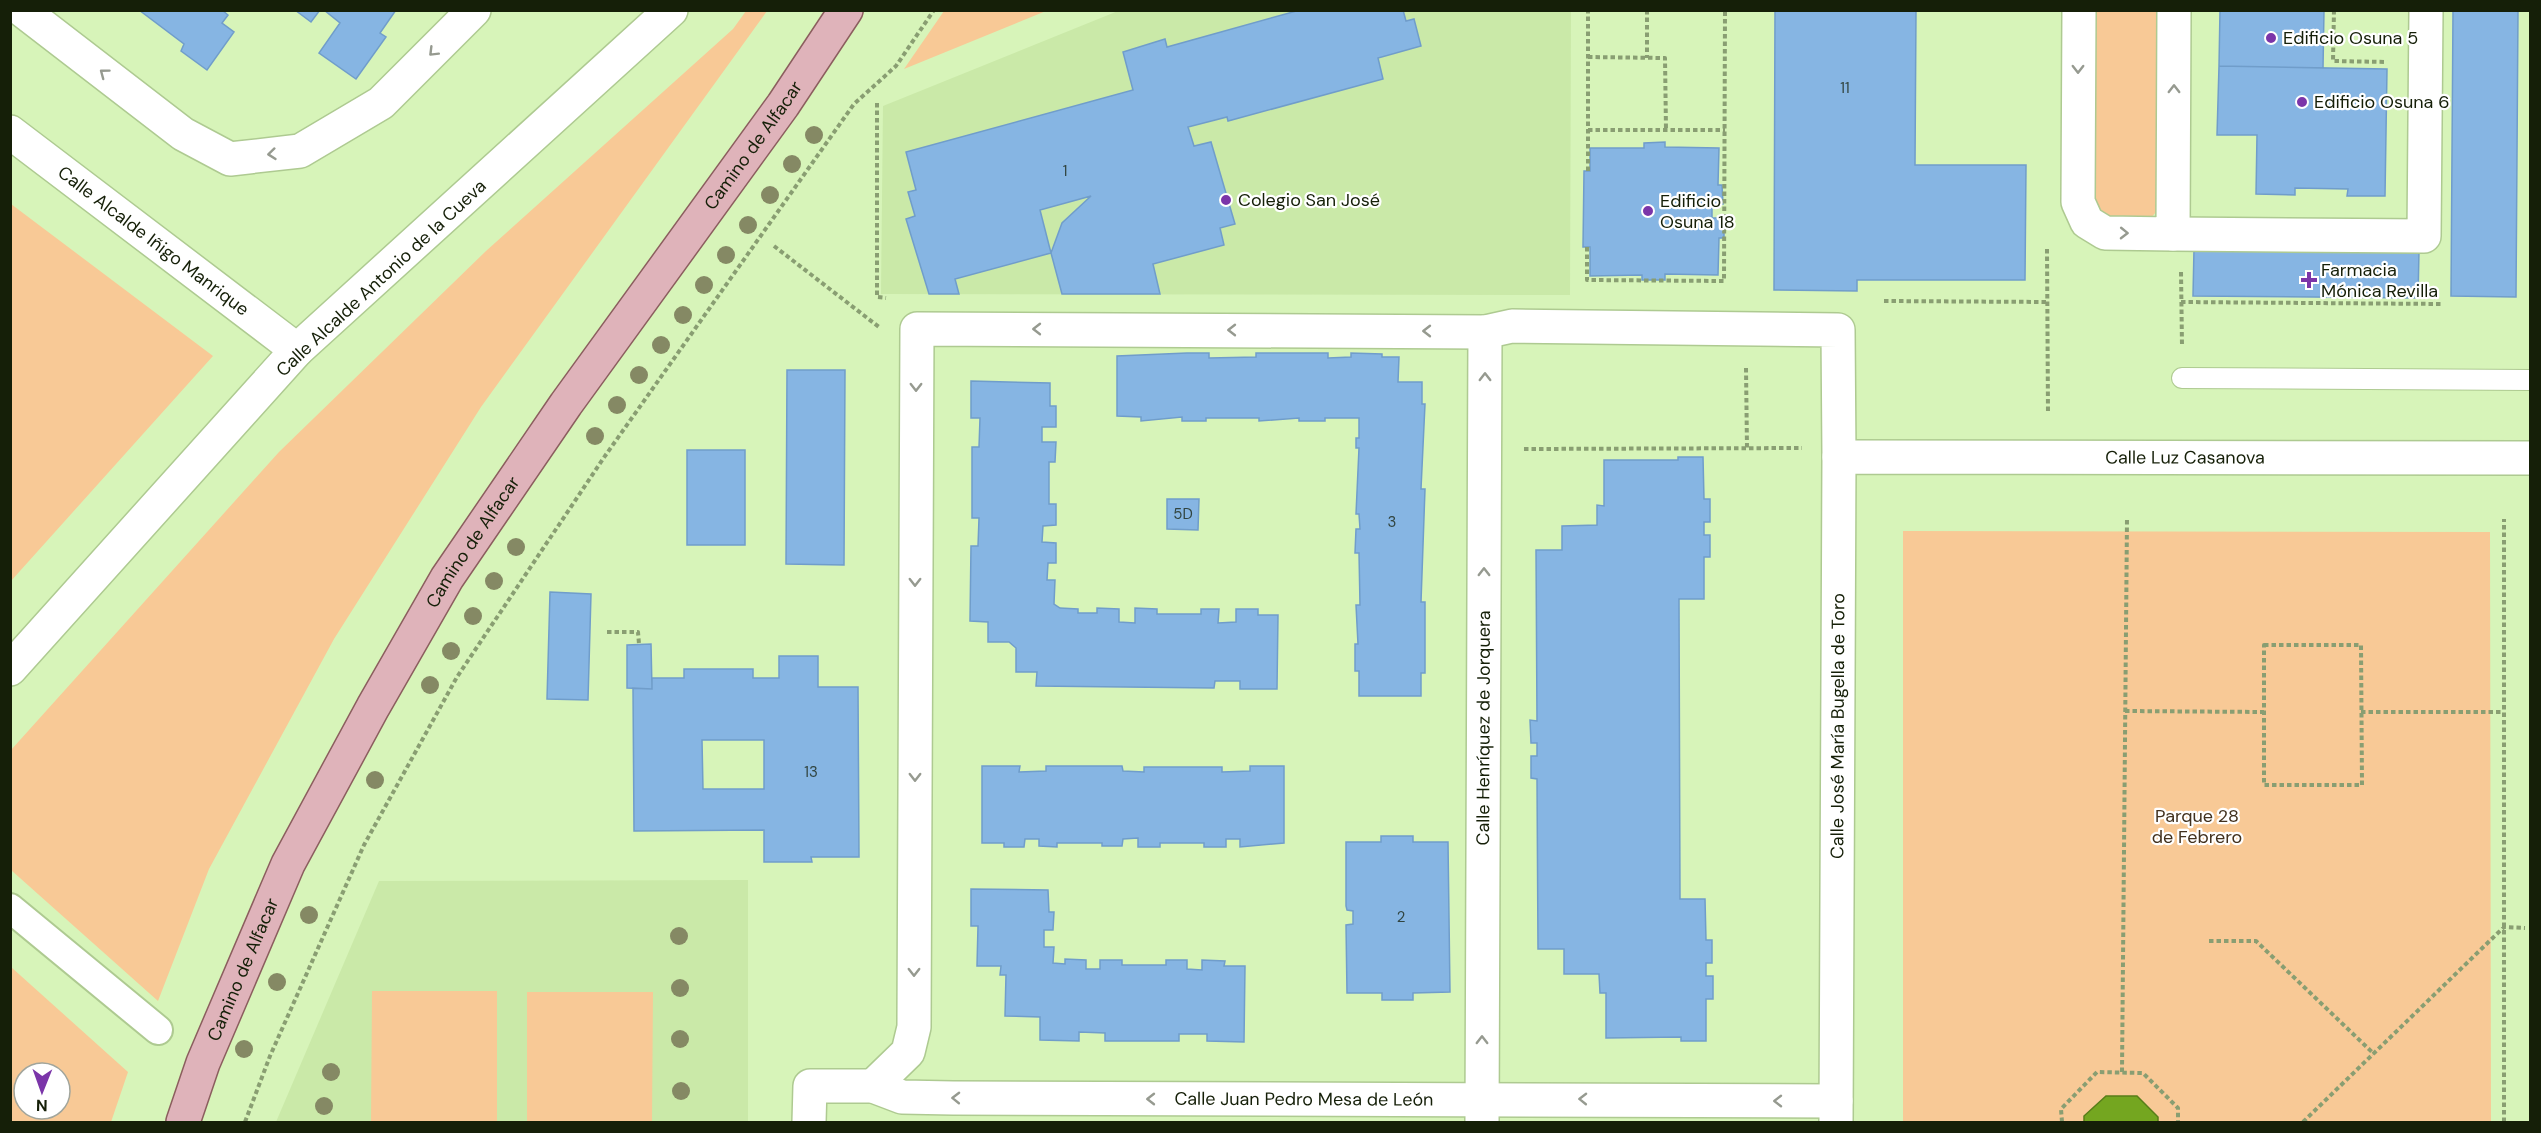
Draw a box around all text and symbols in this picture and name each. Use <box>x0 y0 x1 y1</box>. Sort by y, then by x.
place label: Edificio Osuna 5 <box>2283 26 2418 50</box>
marker: Edificio Osuna 5 <box>2264 31 2278 45</box>
one-way arrow <box>429 44 440 55</box>
one-way arrow <box>2072 64 2084 73</box>
one-way arrow <box>100 70 111 81</box>
street label: Camino de Alfacar <box>699 76 808 215</box>
house number: 11 <box>1840 78 1850 98</box>
one-way arrow <box>2168 84 2180 93</box>
place label: Edificio Osuna 6 <box>2314 90 2450 114</box>
marker: Edificio Osuna 6 <box>2295 95 2309 109</box>
one-way arrow <box>268 147 277 160</box>
street label: Calle Alcalde Iñigo Manrique <box>53 160 254 321</box>
house number: 1 <box>1063 161 1067 181</box>
street label: Calle Alcalde Antonio de la Cueva <box>271 174 491 382</box>
place label: Colegio San José <box>1238 188 1380 212</box>
place label: Edificio Osuna 18 <box>1660 189 1735 234</box>
marker: Colegio San José <box>1219 193 1233 207</box>
marker: Edificio Osuna 18 <box>1641 204 1655 218</box>
one-way arrow <box>2119 227 2128 240</box>
place label: Farmacia Mónica Revilla <box>2321 258 2438 303</box>
marker: Farmacia Mónica Revilla <box>2302 273 2316 287</box>
one-way arrow <box>1032 323 1041 335</box>
one-way arrow <box>1227 324 1236 337</box>
one-way arrow <box>1422 325 1431 337</box>
one-way arrow <box>1479 372 1491 381</box>
one-way arrow <box>910 383 922 392</box>
street label: Calle Luz Casanova <box>2105 445 2265 470</box>
street label: Camino de Alfacar <box>420 471 525 612</box>
house number: 5D <box>1173 504 1193 524</box>
house number: 3 <box>1388 512 1396 532</box>
one-way arrow <box>1478 567 1490 576</box>
one-way arrow <box>909 578 921 587</box>
street label: Calle José María Bugella de Toro <box>1825 593 1850 859</box>
street label: Calle Henríquez de Jorquera <box>1471 611 1496 846</box>
house number: 13 <box>804 762 818 782</box>
one-way arrow <box>909 773 921 782</box>
park label: Parque 28 de Febrero <box>2152 804 2242 849</box>
street label: Camino de Alfacar <box>202 894 284 1045</box>
house number: 2 <box>1397 907 1405 927</box>
one-way arrow <box>908 968 920 977</box>
one-way arrow <box>1476 1035 1488 1044</box>
north arrow <box>12 1061 72 1121</box>
street label: Calle Juan Pedro Mesa de León <box>1174 1087 1434 1112</box>
one-way arrow <box>951 1092 960 1104</box>
one-way arrow <box>1146 1093 1155 1105</box>
one-way arrow <box>1578 1093 1587 1105</box>
one-way arrow <box>1773 1094 1782 1107</box>
text: N <box>36 1095 48 1116</box>

